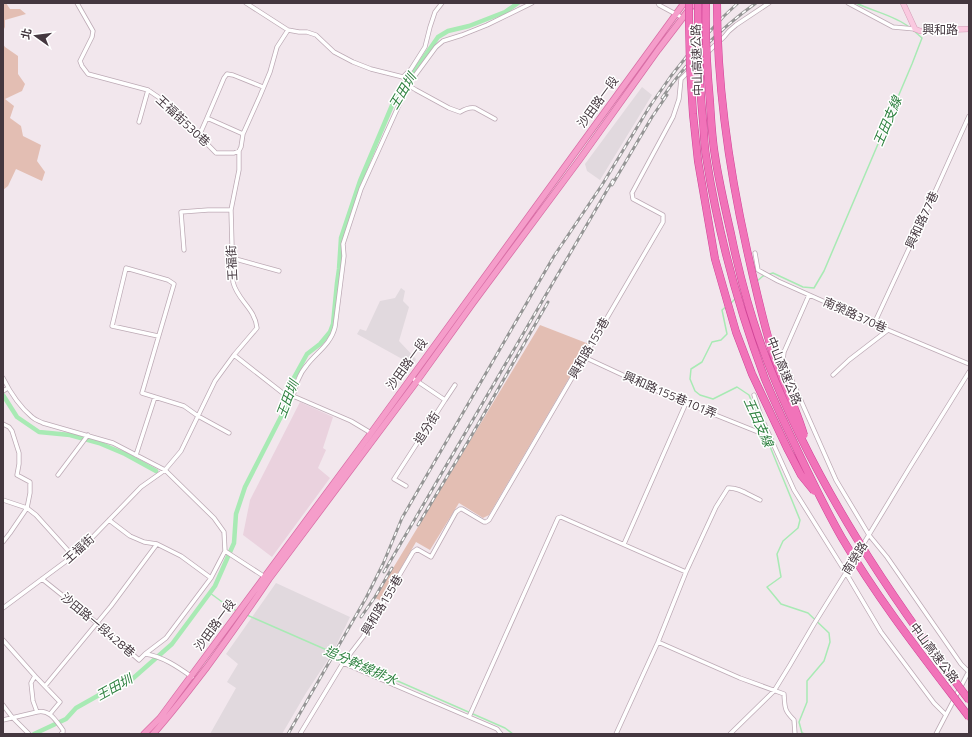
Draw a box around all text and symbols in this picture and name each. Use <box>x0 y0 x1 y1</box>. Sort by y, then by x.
north arrow <box>16 16 56 56</box>
street label: 興和路 <box>922 20 958 39</box>
street label: 中山高速公路 <box>686 24 707 96</box>
text: 北 <box>17 26 35 41</box>
water label: 王田圳 <box>383 67 422 113</box>
street label: 沙田路一段 <box>572 72 623 132</box>
street label: 王福街530巷 <box>152 90 215 151</box>
water label: 王田支線 <box>868 91 907 149</box>
street label: 興和路77巷 <box>900 188 943 252</box>
street label: 王福街 <box>221 245 242 282</box>
street label: 南榮路370巷 <box>820 292 890 337</box>
street label: 興和路155巷 <box>563 313 614 382</box>
street label: 沙田路一段 <box>381 334 432 394</box>
street label: 中山高速公路 <box>762 334 807 408</box>
street label: 興和路155巷101弄 <box>620 366 720 423</box>
water label: 王田圳 <box>271 375 304 421</box>
water label: 王田支線 <box>739 394 780 452</box>
street label: 追分街 <box>409 407 444 448</box>
street label: 王福街 <box>59 530 98 568</box>
street label: 南榮路 <box>837 537 872 578</box>
street label: 興和路155巷 <box>356 571 407 639</box>
street label: 沙田路一段428巷 <box>57 588 140 662</box>
street label: 沙田路一段 <box>189 595 240 655</box>
street label: 中山高速公路 <box>905 618 964 687</box>
water label: 追分幹線排水 <box>321 640 402 690</box>
water label: 王田圳 <box>92 668 138 705</box>

